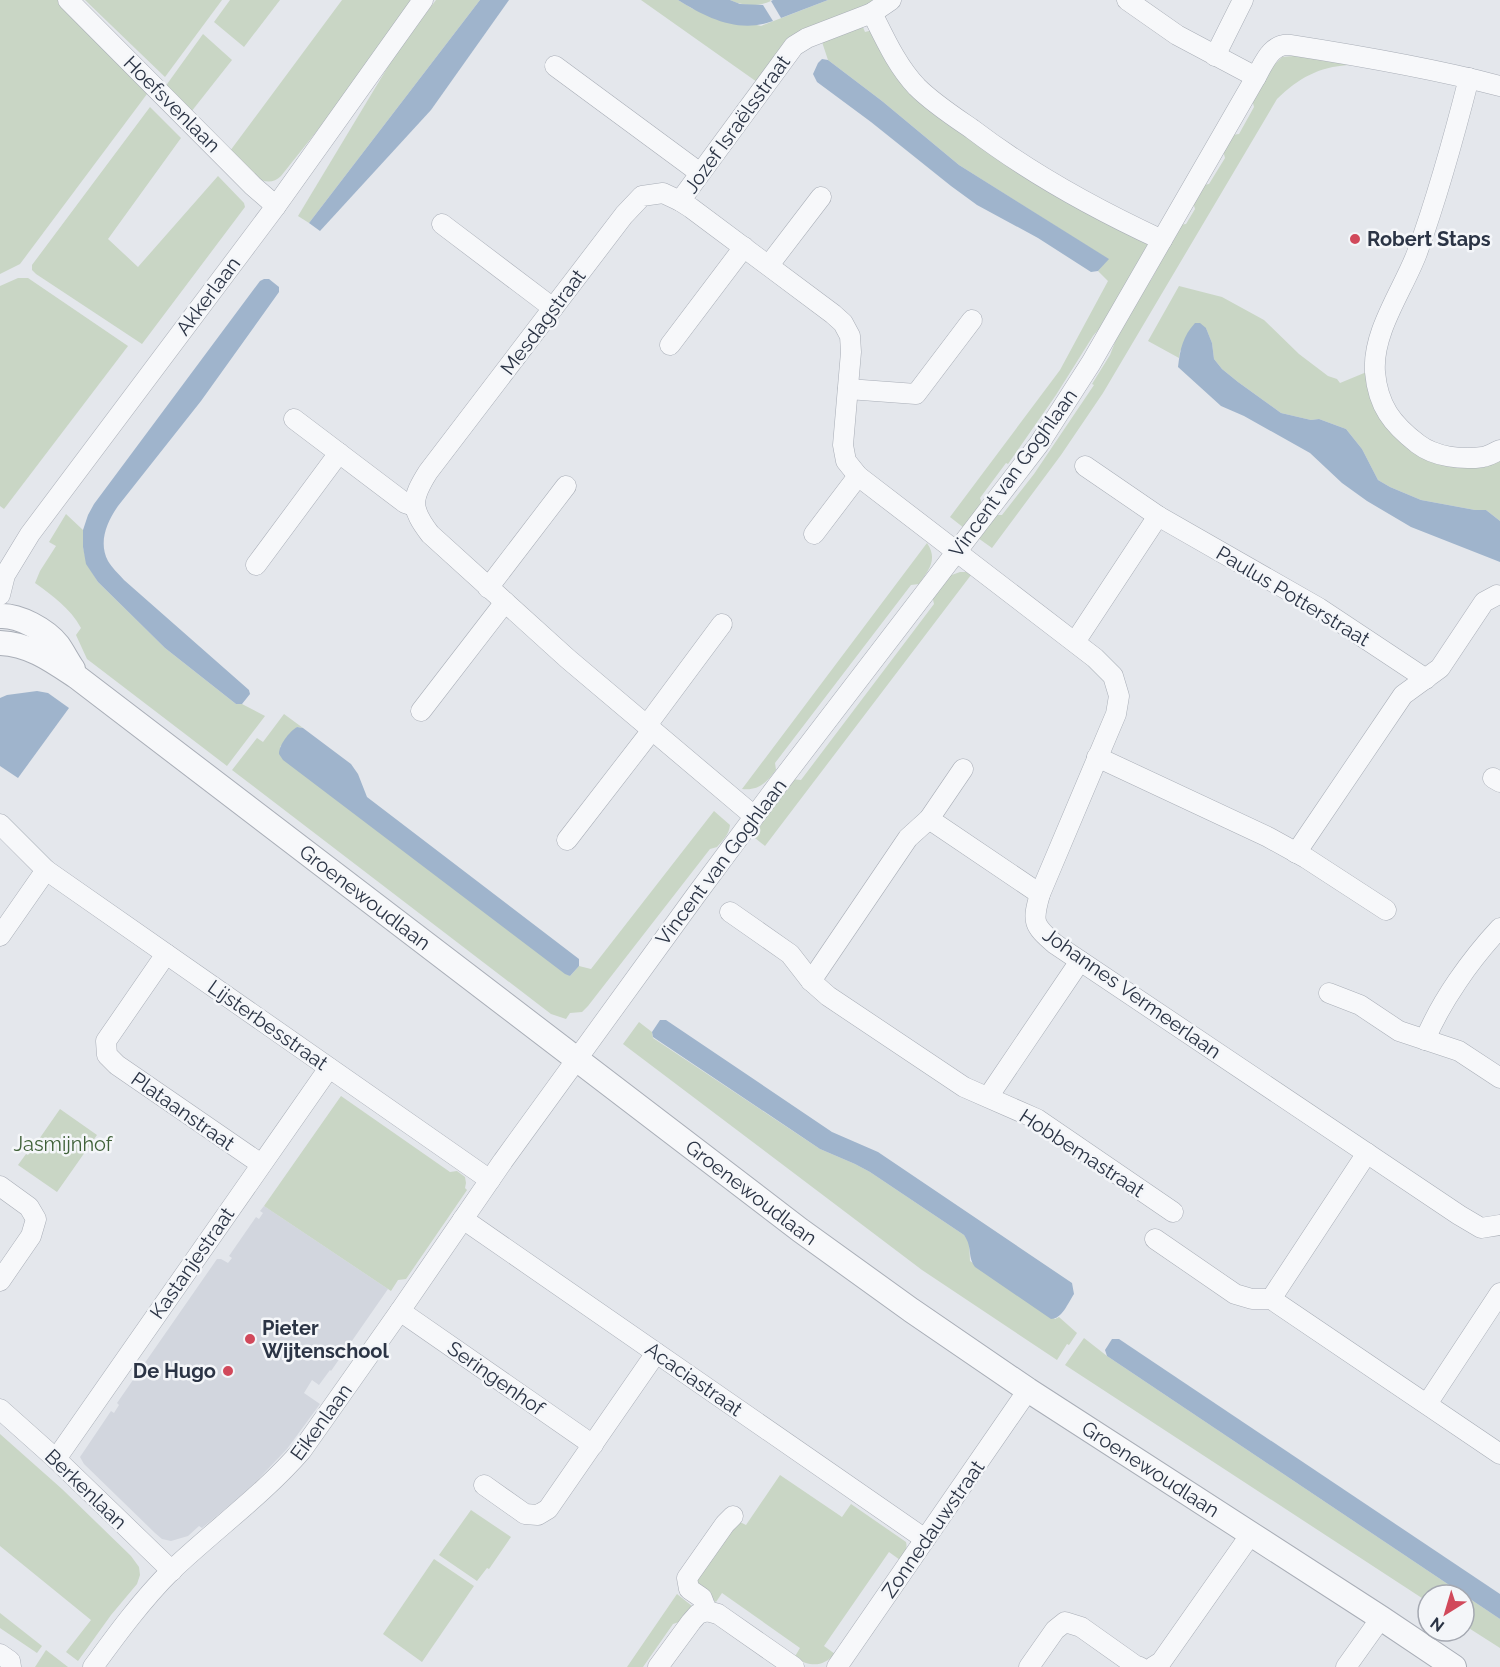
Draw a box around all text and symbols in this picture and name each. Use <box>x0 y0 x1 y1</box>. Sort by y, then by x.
street label: Jozef Israëlsstraat <box>679 50 795 198</box>
street label: Hoefsvenlaan <box>119 51 225 157</box>
place label: Robert Staps <box>1367 227 1491 251</box>
marker: Robert Staps <box>1348 232 1362 246</box>
street label: Akkerlaan <box>171 252 245 340</box>
street label: Mesdagstraat <box>495 264 591 380</box>
street label: Vincent van Goghlaan <box>944 384 1082 562</box>
street label: Paulus Potterstraat <box>1212 541 1374 651</box>
street label: Vincent van Goghlaan <box>651 774 791 950</box>
street label: Groenewoudlaan <box>295 839 435 955</box>
street label: Johannes Vermeerlaan <box>1038 922 1226 1064</box>
street label: Lijsterbesstraat <box>203 975 333 1075</box>
street label: Plataanstraat <box>127 1067 240 1156</box>
street label: Hobbemastraat <box>1015 1104 1149 1202</box>
park label: Jasmijnhof <box>14 1132 114 1156</box>
street label: Groenewoudlaan <box>681 1135 821 1250</box>
street label: Kastanjestraat <box>145 1202 239 1323</box>
place label: Pieter Wijtenschool <box>262 1316 389 1363</box>
marker: Pieter Wijtenschool <box>243 1332 257 1346</box>
street label: Seringenhof <box>443 1336 550 1421</box>
street label: Acaciastraat <box>641 1337 747 1421</box>
place label: De Hugo <box>133 1359 216 1383</box>
marker: De Hugo <box>221 1364 235 1378</box>
street label: Eikenlaan <box>285 1379 357 1465</box>
street label: Groenewoudlaan <box>1077 1416 1224 1522</box>
street label: Berkenlaan <box>40 1444 132 1534</box>
street label: Zonnedauwstraat <box>877 1455 990 1602</box>
north arrow <box>1416 1583 1476 1643</box>
text: N <box>1427 1613 1448 1636</box>

